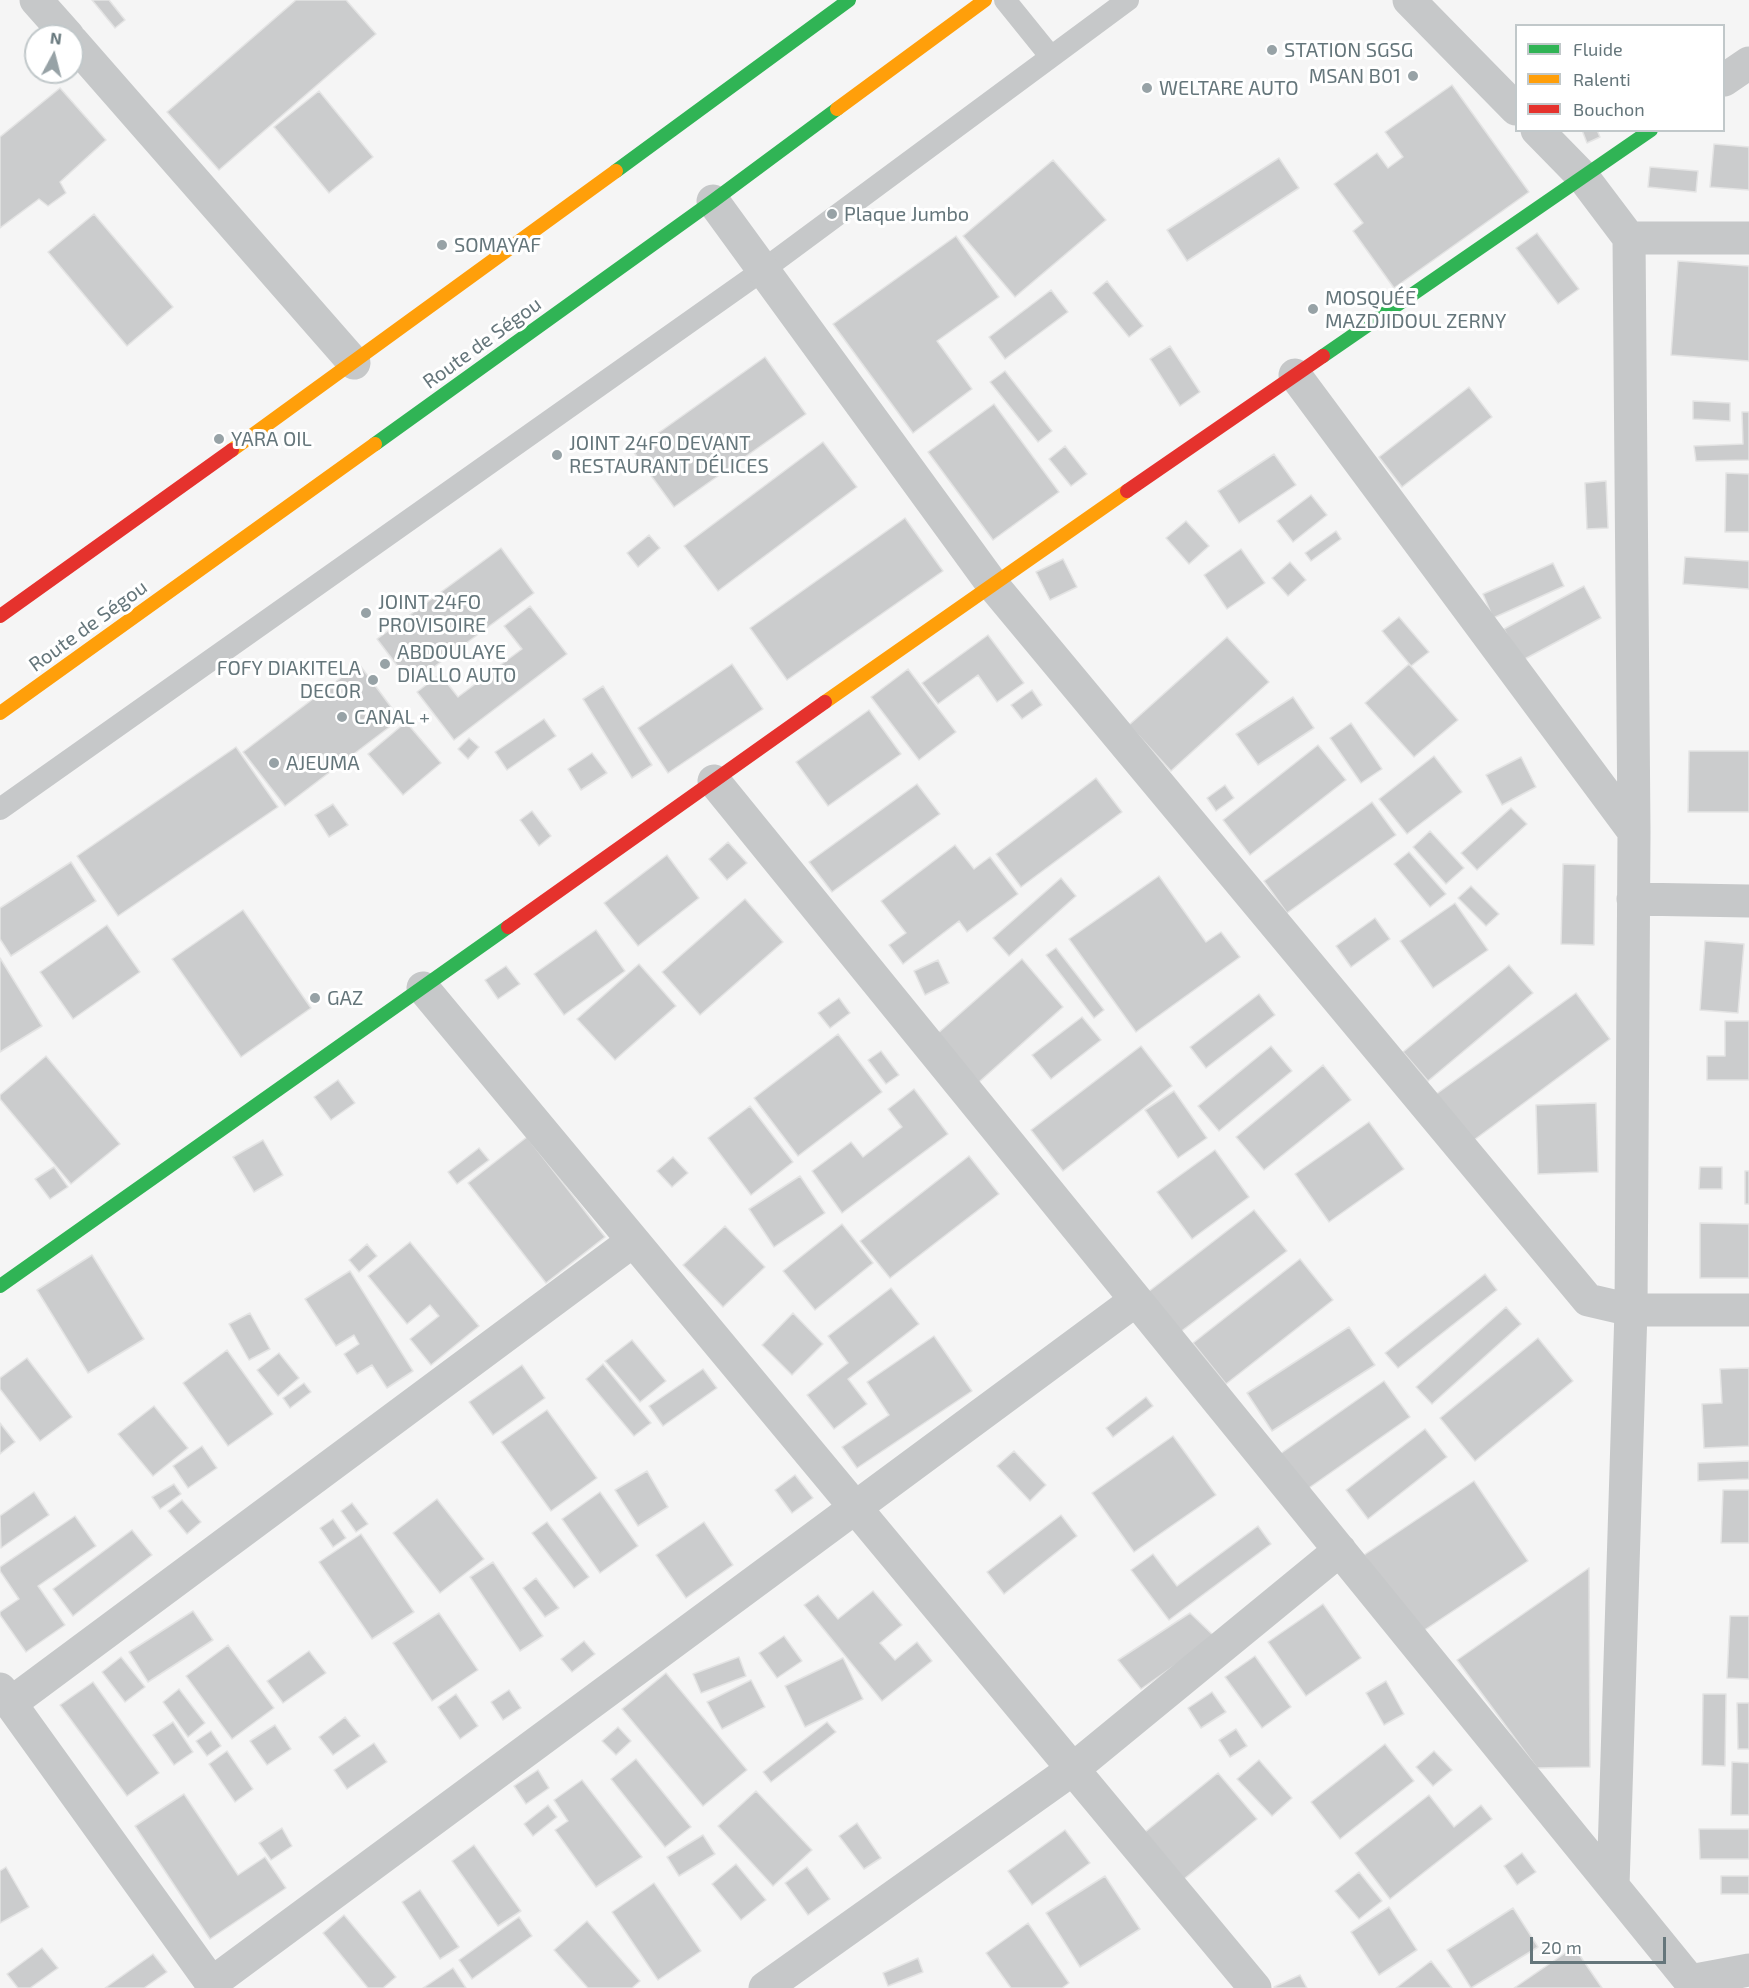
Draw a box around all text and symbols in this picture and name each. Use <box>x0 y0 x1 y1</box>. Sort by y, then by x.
north arrow <box>24 24 84 84</box>
legend <box>1515 24 1725 132</box>
text: N <box>49 27 63 48</box>
place label: STATION SGSG <box>1284 38 1413 62</box>
text: Fluide <box>1573 38 1623 60</box>
marker: STATION SGSG <box>1265 43 1279 57</box>
place label: MSAN B01 <box>1309 64 1401 88</box>
text: Ralenti <box>1573 68 1631 90</box>
marker: MSAN B01 <box>1406 69 1420 83</box>
place label: WELTARE AUTO <box>1159 76 1299 100</box>
marker: WELTARE AUTO <box>1140 81 1154 95</box>
text: Bouchon <box>1573 98 1645 120</box>
place label: Plaque Jumbo <box>844 202 969 226</box>
marker: Plaque Jumbo <box>825 207 839 221</box>
place label: SOMAYAF <box>454 233 541 257</box>
marker: SOMAYAF <box>435 238 449 252</box>
place label: MOSQUÉE MAZDJIDOUL ZERNY <box>1325 286 1506 333</box>
street label: Route de Ségou <box>418 292 546 394</box>
marker: MOSQUÉE MAZDJIDOUL ZERNY <box>1306 302 1320 316</box>
place label: YARA OIL <box>231 427 312 451</box>
place label: JOINT 24FO DEVANT RESTAURANT DÉLICES <box>569 431 769 478</box>
marker: YARA OIL <box>212 432 226 446</box>
marker: JOINT 24FO DEVANT RESTAURANT DÉLICES <box>550 448 564 462</box>
street label: Route de Ségou <box>24 575 152 677</box>
place label: JOINT 24FO PROVISOIRE <box>378 590 486 637</box>
marker: JOINT 24FO PROVISOIRE <box>359 606 373 620</box>
place label: ABDOULAYE DIALLO AUTO <box>397 640 516 687</box>
place label: FOFY DIAKITELA DECOR <box>217 656 361 703</box>
marker: ABDOULAYE DIALLO AUTO <box>378 657 392 671</box>
marker: FOFY DIAKITELA DECOR <box>366 673 380 687</box>
place label: CANAL + <box>354 705 430 729</box>
marker: CANAL + <box>335 710 349 724</box>
place label: AJEUMA <box>286 751 360 775</box>
marker: AJEUMA <box>267 756 281 770</box>
place label: GAZ <box>327 986 363 1010</box>
marker: GAZ <box>308 991 322 1005</box>
scale bar <box>1533 1925 1670 1963</box>
text: 20 m <box>1541 1936 1582 1958</box>

